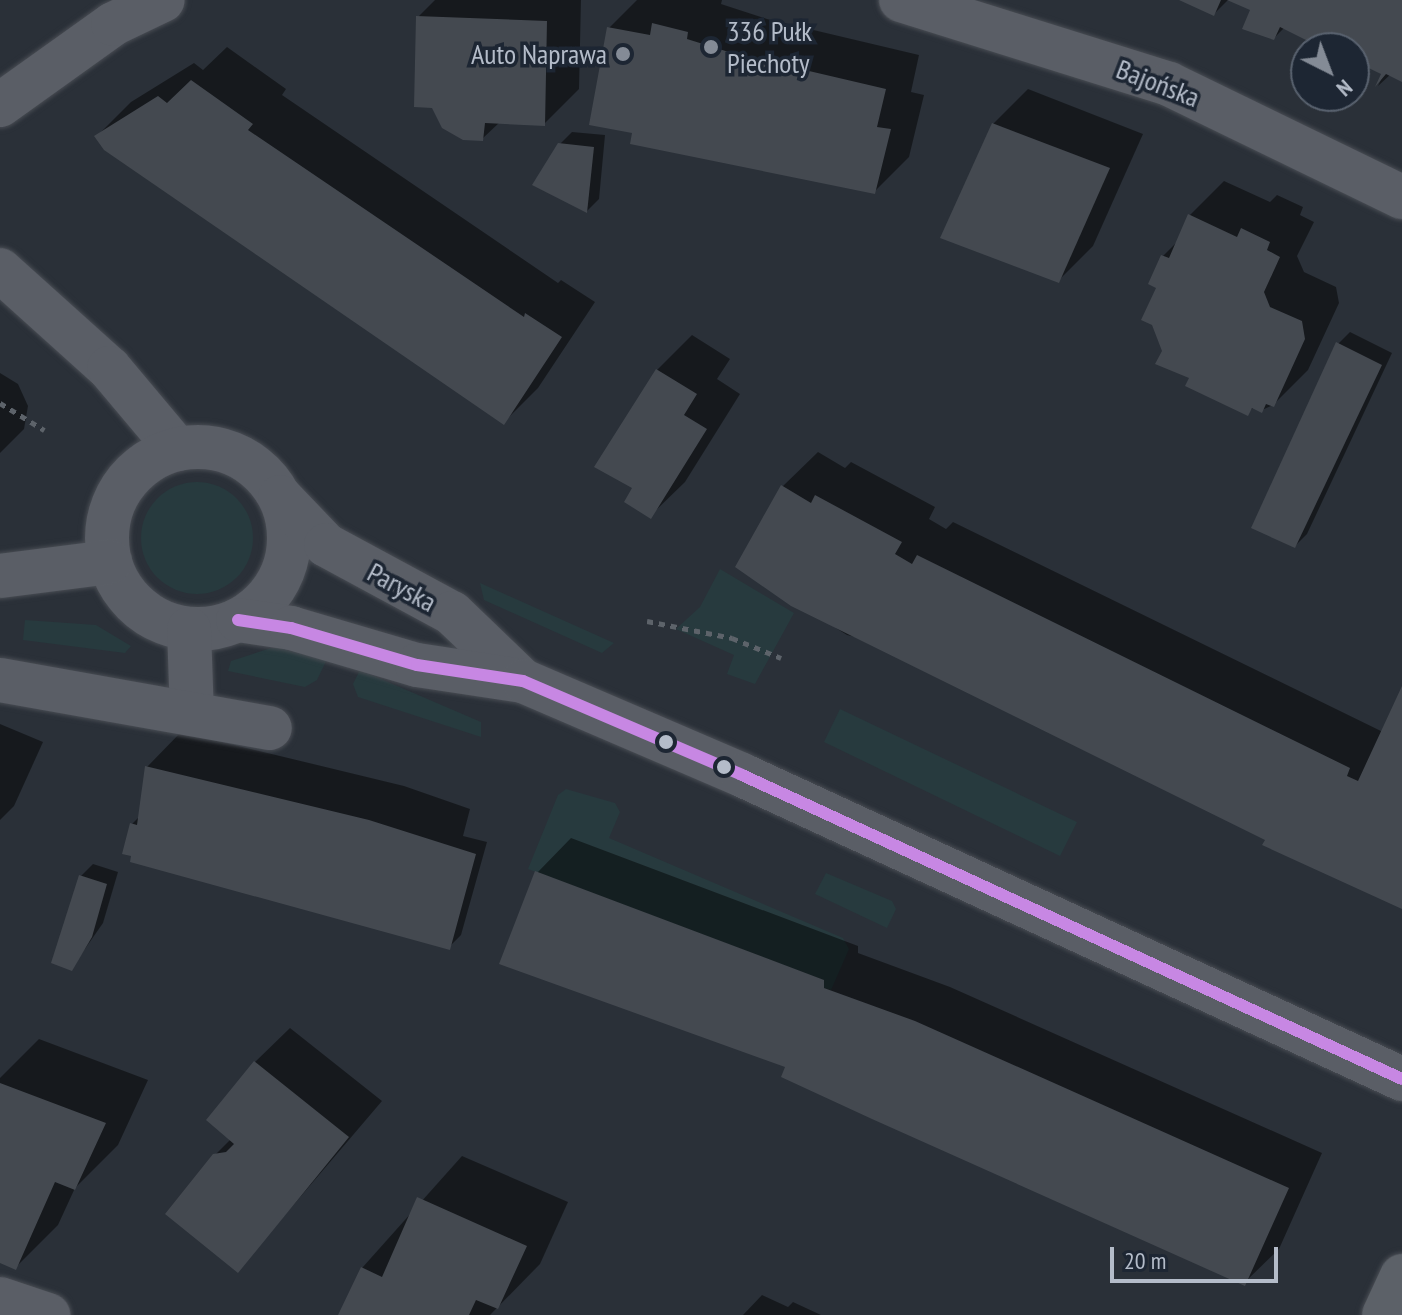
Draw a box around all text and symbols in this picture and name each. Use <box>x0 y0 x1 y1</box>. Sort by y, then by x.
place label: 336 Pułk Piechoty <box>727 14 812 80</box>
north arrow <box>1290 32 1370 112</box>
place label: Auto Naprawa <box>471 37 607 71</box>
marker: 336 Pułk Piechoty <box>702 38 720 56</box>
marker: Auto Naprawa <box>614 45 632 63</box>
street label: Bajońska <box>1112 52 1204 114</box>
text: N <box>1331 74 1359 103</box>
street label: Paryska <box>362 555 442 619</box>
unlabelled marker <box>658 734 674 750</box>
unlabelled marker <box>716 759 732 775</box>
scale bar <box>1114 1231 1282 1281</box>
text: 20 m <box>1124 1245 1166 1276</box>

